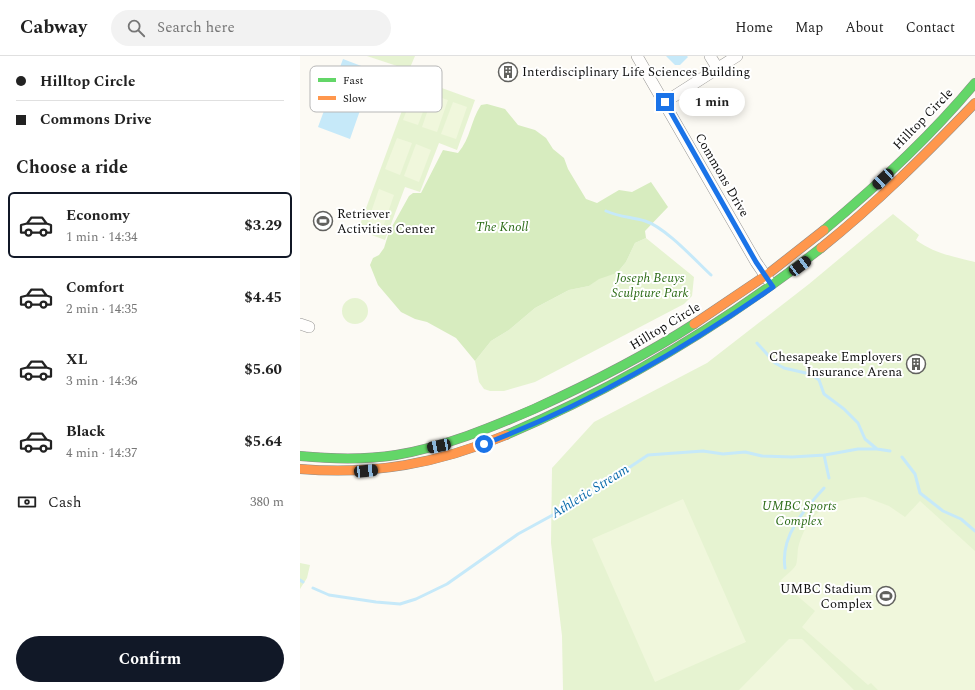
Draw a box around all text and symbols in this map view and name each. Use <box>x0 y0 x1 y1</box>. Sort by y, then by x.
search box <box>111 10 391 46</box>
text: Cabway <box>20 13 87 42</box>
text: Search here <box>157 16 235 39</box>
icon: search <box>125 17 147 39</box>
text: Home <box>735 17 773 38</box>
text: Map <box>795 17 823 38</box>
text: About <box>845 17 884 38</box>
text: Contact <box>906 17 955 38</box>
building icon: Interdisciplinary Life Sciences Building <box>497 61 519 83</box>
place label: Interdisciplinary Life Sciences Building <box>522 62 750 82</box>
legend <box>310 66 442 112</box>
text: Hilltop Circle <box>40 70 135 93</box>
text: Fast <box>343 72 364 89</box>
street label: Hilltop Circle <box>888 83 958 155</box>
callout: 1 min <box>679 88 745 116</box>
text: Slow <box>343 90 367 107</box>
text: 1 min <box>695 92 729 112</box>
route end <box>656 93 674 111</box>
text: Commons Drive <box>40 108 152 131</box>
street label: Commons Drive <box>690 129 754 221</box>
text: Choose a ride <box>16 154 128 181</box>
car <box>870 166 896 192</box>
text: Economy <box>66 204 130 227</box>
place label: Retriever Activities Center <box>337 204 435 239</box>
icon: car <box>18 207 54 243</box>
sports icon: Retriever Activities Center <box>312 210 334 232</box>
text: $3.29 <box>244 214 282 237</box>
park label: The Knoll <box>476 217 529 237</box>
text: 1 min · 14:34 <box>66 227 138 247</box>
car <box>787 254 813 278</box>
park label: Joseph Beuys Sculpture Park <box>611 268 689 303</box>
text: Comfort <box>66 276 124 299</box>
icon: car <box>18 279 54 315</box>
text: $4.45 <box>244 286 282 309</box>
street label: Hilltop Circle <box>626 297 704 355</box>
text: 2 min · 14:35 <box>66 299 138 319</box>
place label: Chesapeake Employers Insurance Arena <box>769 347 903 382</box>
text: XL <box>66 348 87 371</box>
icon: car <box>18 351 54 387</box>
building icon: Chesapeake Employers Insurance Arena <box>905 353 927 375</box>
text: $5.60 <box>244 358 282 381</box>
text: 3 min · 14:36 <box>66 371 138 391</box>
text: Black <box>66 420 105 443</box>
icon: car <box>18 423 54 459</box>
text: $5.64 <box>244 430 282 453</box>
route start <box>475 435 493 453</box>
car <box>426 438 452 454</box>
text: 4 min · 14:37 <box>66 443 138 463</box>
water label: Athletic Stream <box>546 458 633 524</box>
car <box>353 464 379 478</box>
icon: cash <box>16 491 38 513</box>
text: Cash <box>48 491 81 514</box>
text: 380 m <box>250 492 284 512</box>
park label: UMBC Sports Complex <box>762 496 837 531</box>
place label: UMBC Stadium Complex <box>780 579 873 614</box>
sports icon: UMBC Stadium Complex <box>875 585 897 607</box>
button: Confirm <box>16 636 284 682</box>

